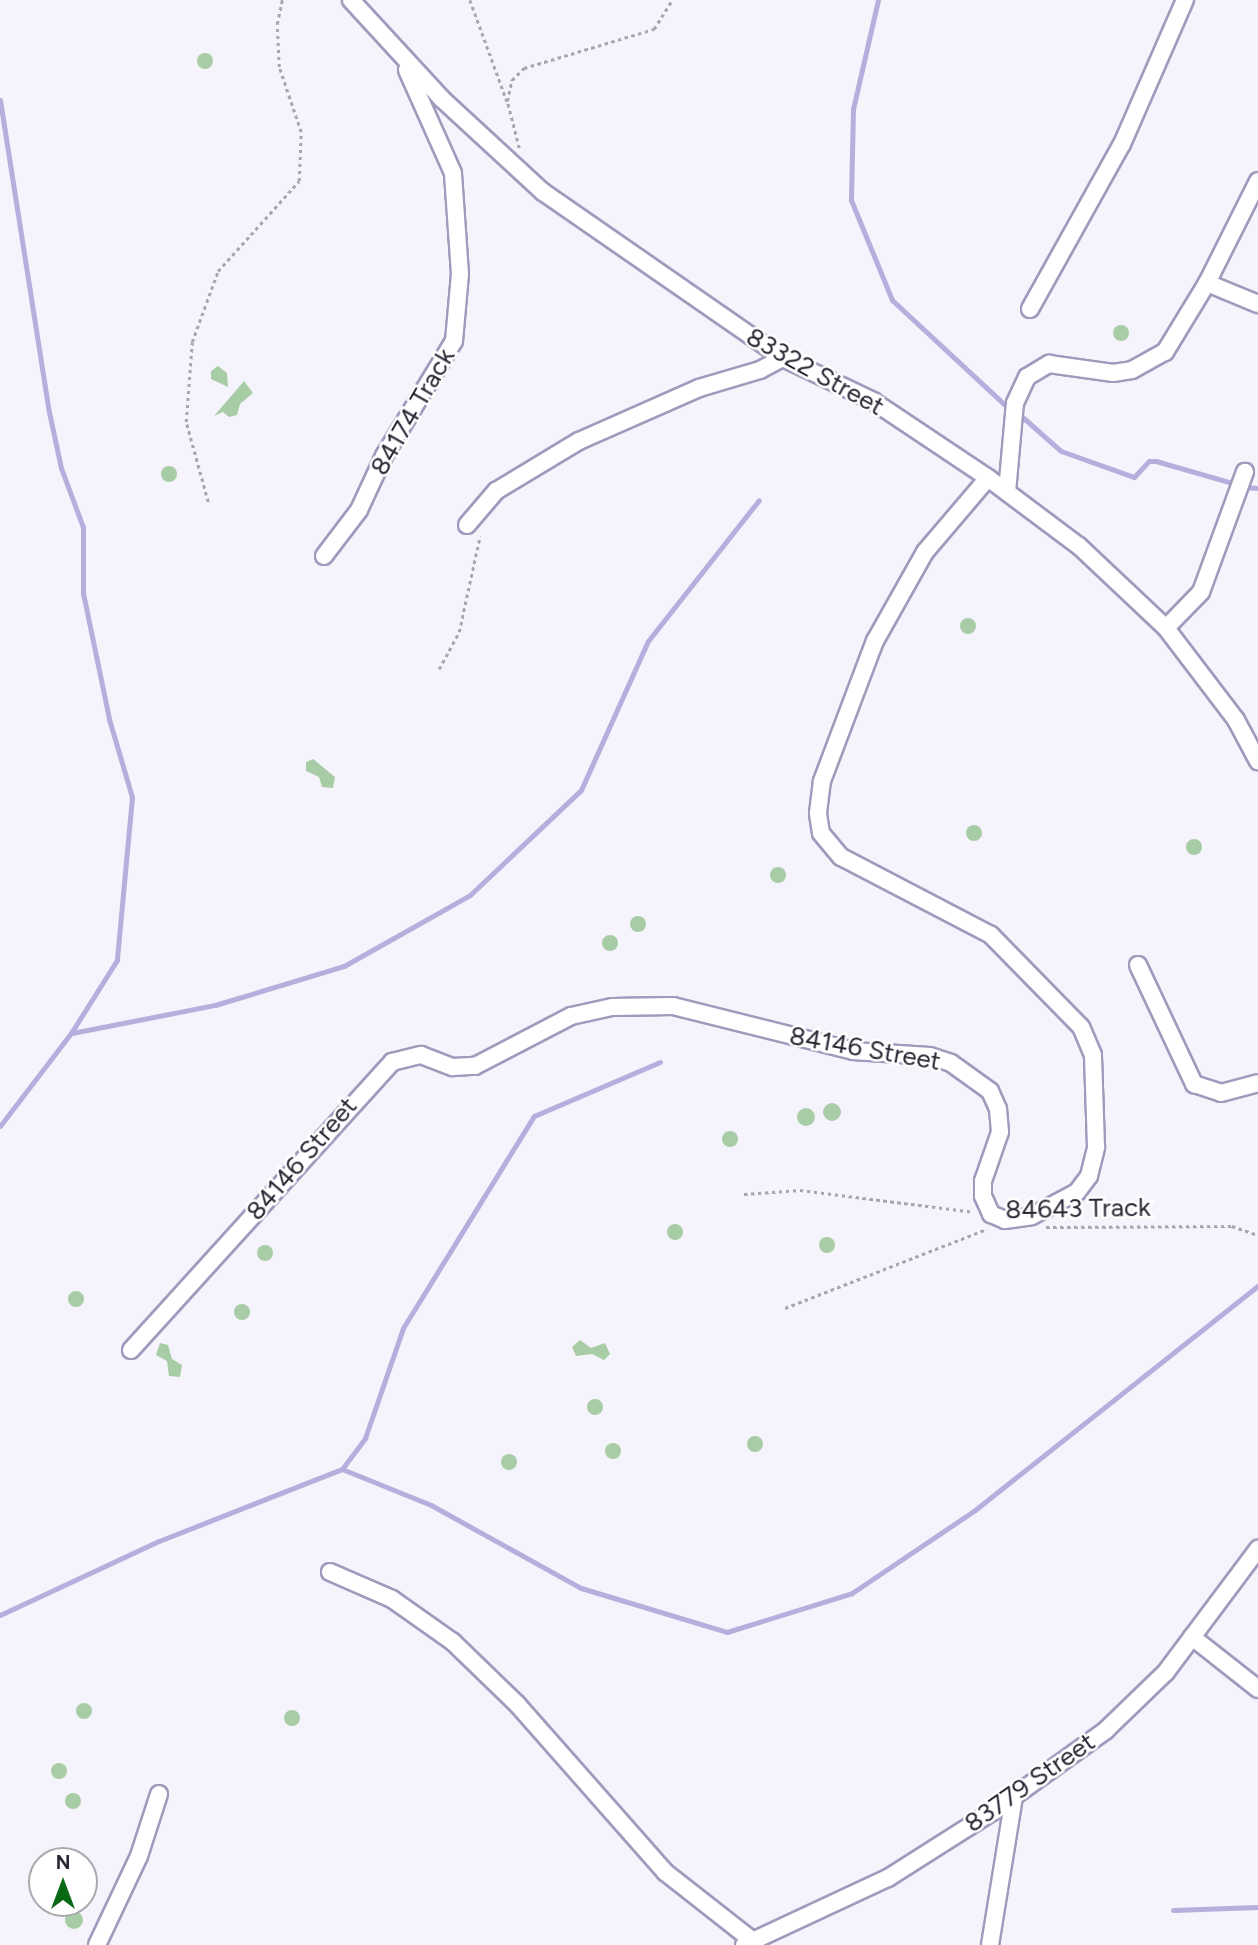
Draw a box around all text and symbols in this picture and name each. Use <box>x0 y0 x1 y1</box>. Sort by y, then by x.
street label: 83322 Street <box>741 321 889 423</box>
street label: 84174 Track <box>364 343 462 481</box>
street label: 84146 Street <box>787 1020 943 1078</box>
street label: 84146 Street <box>240 1091 364 1227</box>
street label: 84643 Track <box>1005 1192 1151 1226</box>
street label: 83779 Street <box>959 1727 1101 1839</box>
north arrow <box>28 1847 98 1917</box>
text: N <box>56 1851 70 1874</box>

